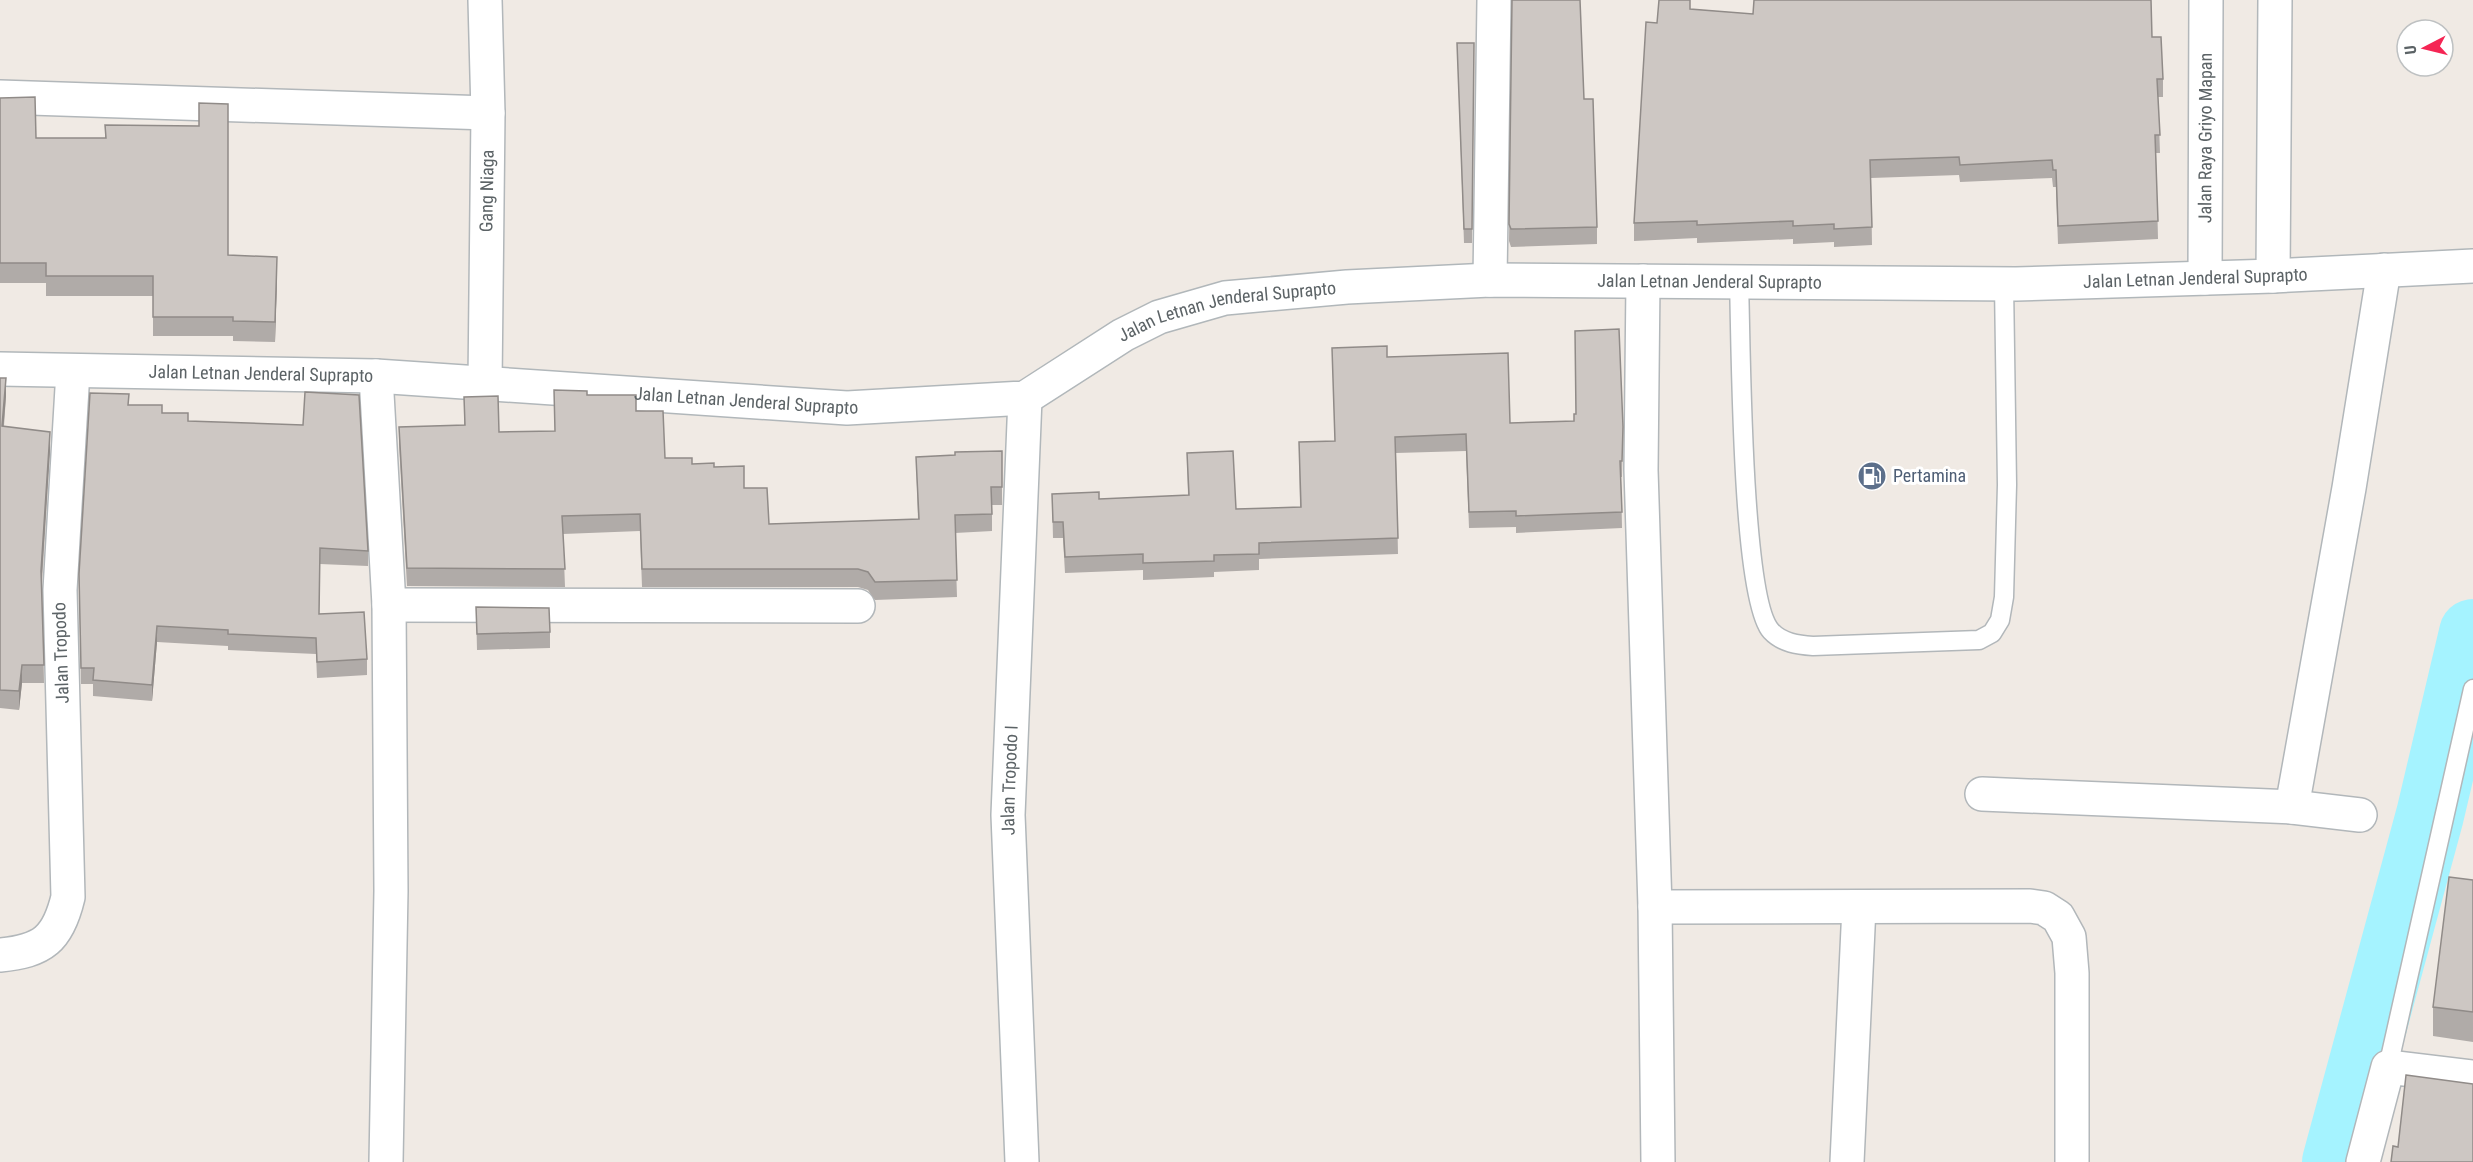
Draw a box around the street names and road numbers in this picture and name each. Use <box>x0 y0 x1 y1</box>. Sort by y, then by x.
street label: Jalan Raya Griyo Mapan <box>2194 53 2216 223</box>
street label: Gang Niaga <box>475 150 498 232</box>
street label: Jalan Letnan Jenderal Suprapto <box>2083 263 2308 292</box>
street label: Jalan Letnan Jenderal Suprapto <box>1597 270 1822 293</box>
street label: Jalan Letnan Jenderal Suprapto <box>1114 277 1337 346</box>
street label: Jalan Letnan Jenderal Suprapto <box>149 361 373 386</box>
street label: Jalan Letnan Jenderal Suprapto <box>633 383 859 418</box>
street label: Jalan Tropodo <box>48 602 73 704</box>
street label: Jalan Tropodo I <box>997 725 1022 836</box>

